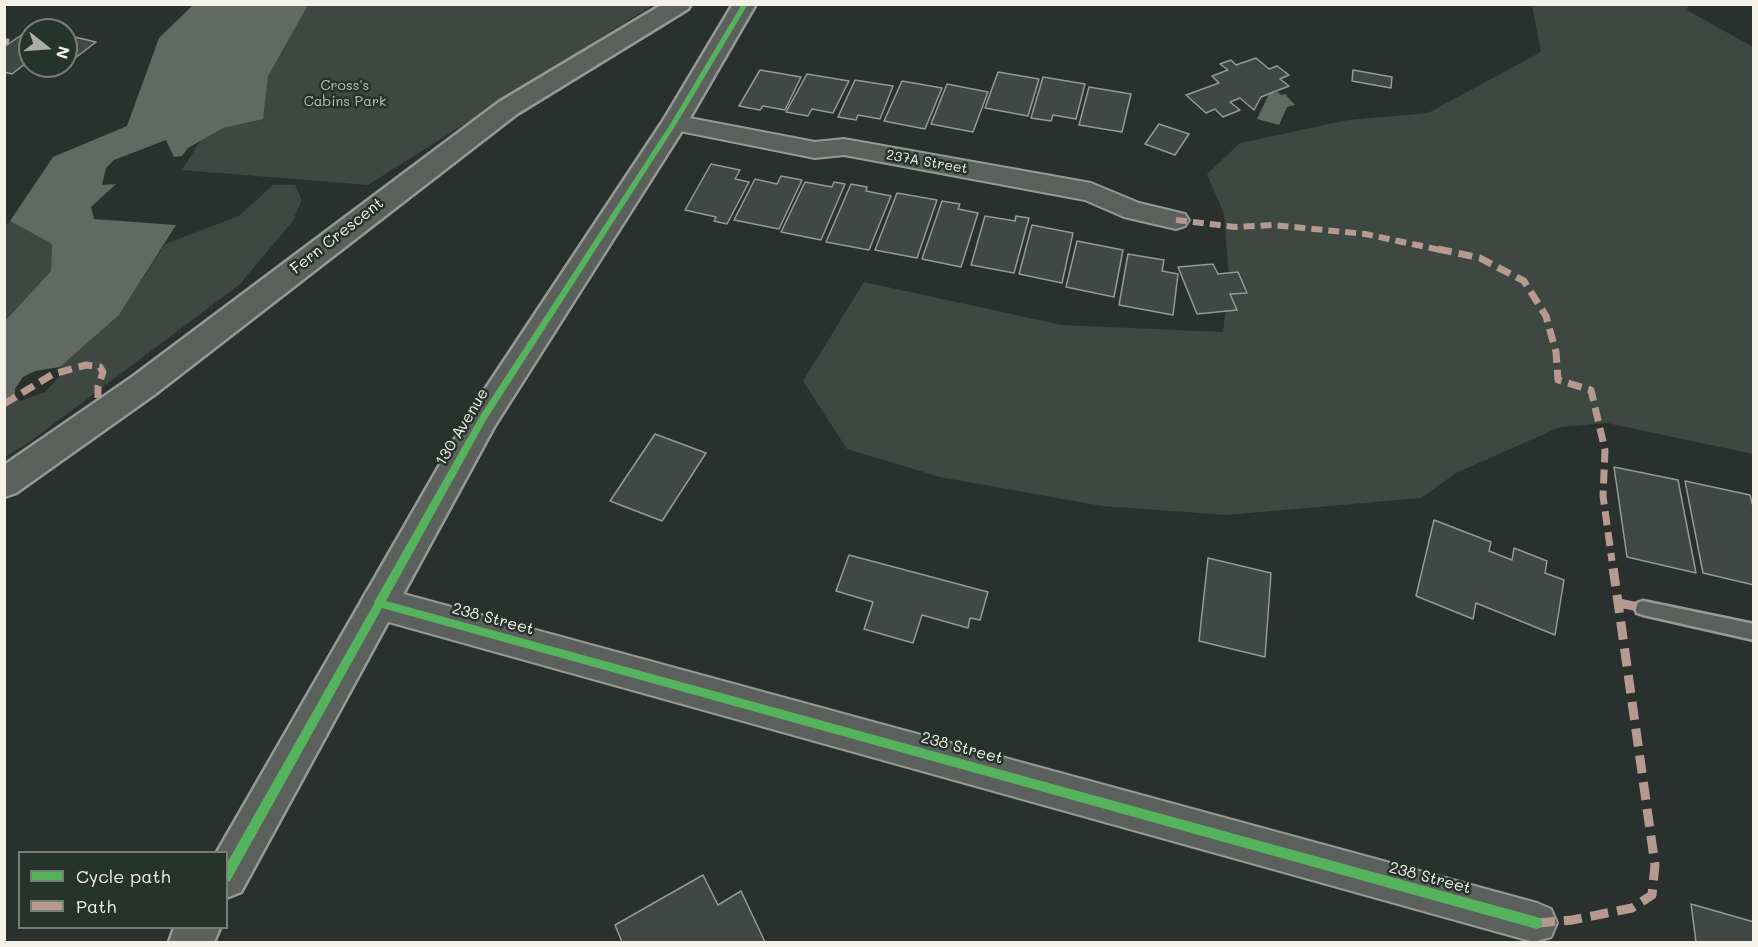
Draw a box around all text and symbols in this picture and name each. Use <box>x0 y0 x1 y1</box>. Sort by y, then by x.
north arrow <box>18 18 78 78</box>
text: N <box>52 44 76 62</box>
park label: Cross's Cabins Park <box>304 78 386 110</box>
street label: 237A Street <box>885 147 969 177</box>
street label: Fern Crescent <box>286 194 388 278</box>
street label: 130 Avenue <box>431 385 493 469</box>
street label: 238 Street <box>450 599 536 639</box>
street label: 238 Street <box>919 728 1005 768</box>
legend <box>18 851 228 929</box>
street label: 238 Street <box>1387 858 1473 898</box>
text: Cycle path <box>76 864 171 888</box>
text: Path <box>76 894 116 918</box>

